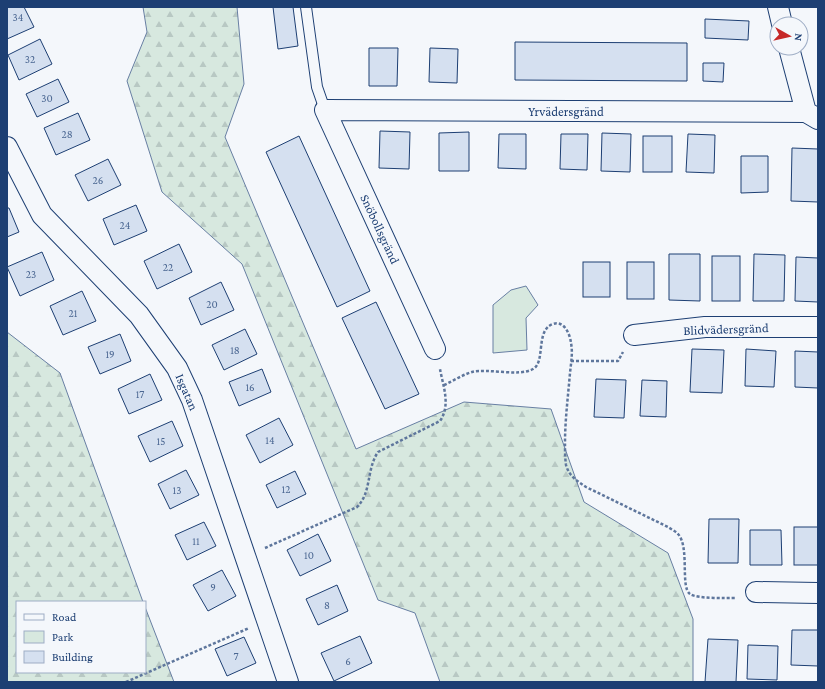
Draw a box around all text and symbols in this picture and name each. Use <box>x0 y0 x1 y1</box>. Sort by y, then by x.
house number: 34 <box>13 11 24 23</box>
north arrow <box>769 16 809 56</box>
text: N <box>792 33 805 42</box>
house number: 32 <box>25 53 35 65</box>
house number: 30 <box>41 92 53 104</box>
street label: Yrvädersgränd <box>528 104 604 119</box>
house number: 28 <box>61 128 73 140</box>
house number: 26 <box>93 174 103 186</box>
street label: Snöbollsgränd <box>357 192 403 266</box>
house number: 24 <box>120 219 131 231</box>
house number: 22 <box>163 261 173 273</box>
house number: 23 <box>26 268 36 280</box>
house number: 20 <box>206 298 218 310</box>
house number: 21 <box>69 307 78 319</box>
street label: Blidvädersgränd <box>683 320 769 338</box>
house number: 18 <box>230 344 240 356</box>
house number: 19 <box>105 348 115 360</box>
street label: Isgatan <box>173 371 201 413</box>
house number: 16 <box>245 381 255 393</box>
house number: 17 <box>136 388 144 400</box>
house number: 14 <box>265 434 275 446</box>
house number: 15 <box>157 435 165 447</box>
house number: 12 <box>282 483 290 495</box>
house number: 13 <box>173 484 181 496</box>
house number: 11 <box>192 535 200 547</box>
house number: 10 <box>304 549 314 561</box>
house number: 9 <box>210 581 216 593</box>
house number: 8 <box>324 599 330 611</box>
legend <box>16 601 146 673</box>
text: Road <box>52 610 77 624</box>
text: Park <box>52 630 74 644</box>
text: Building <box>52 650 93 664</box>
house number: 7 <box>233 650 239 662</box>
house number: 6 <box>345 655 351 667</box>

